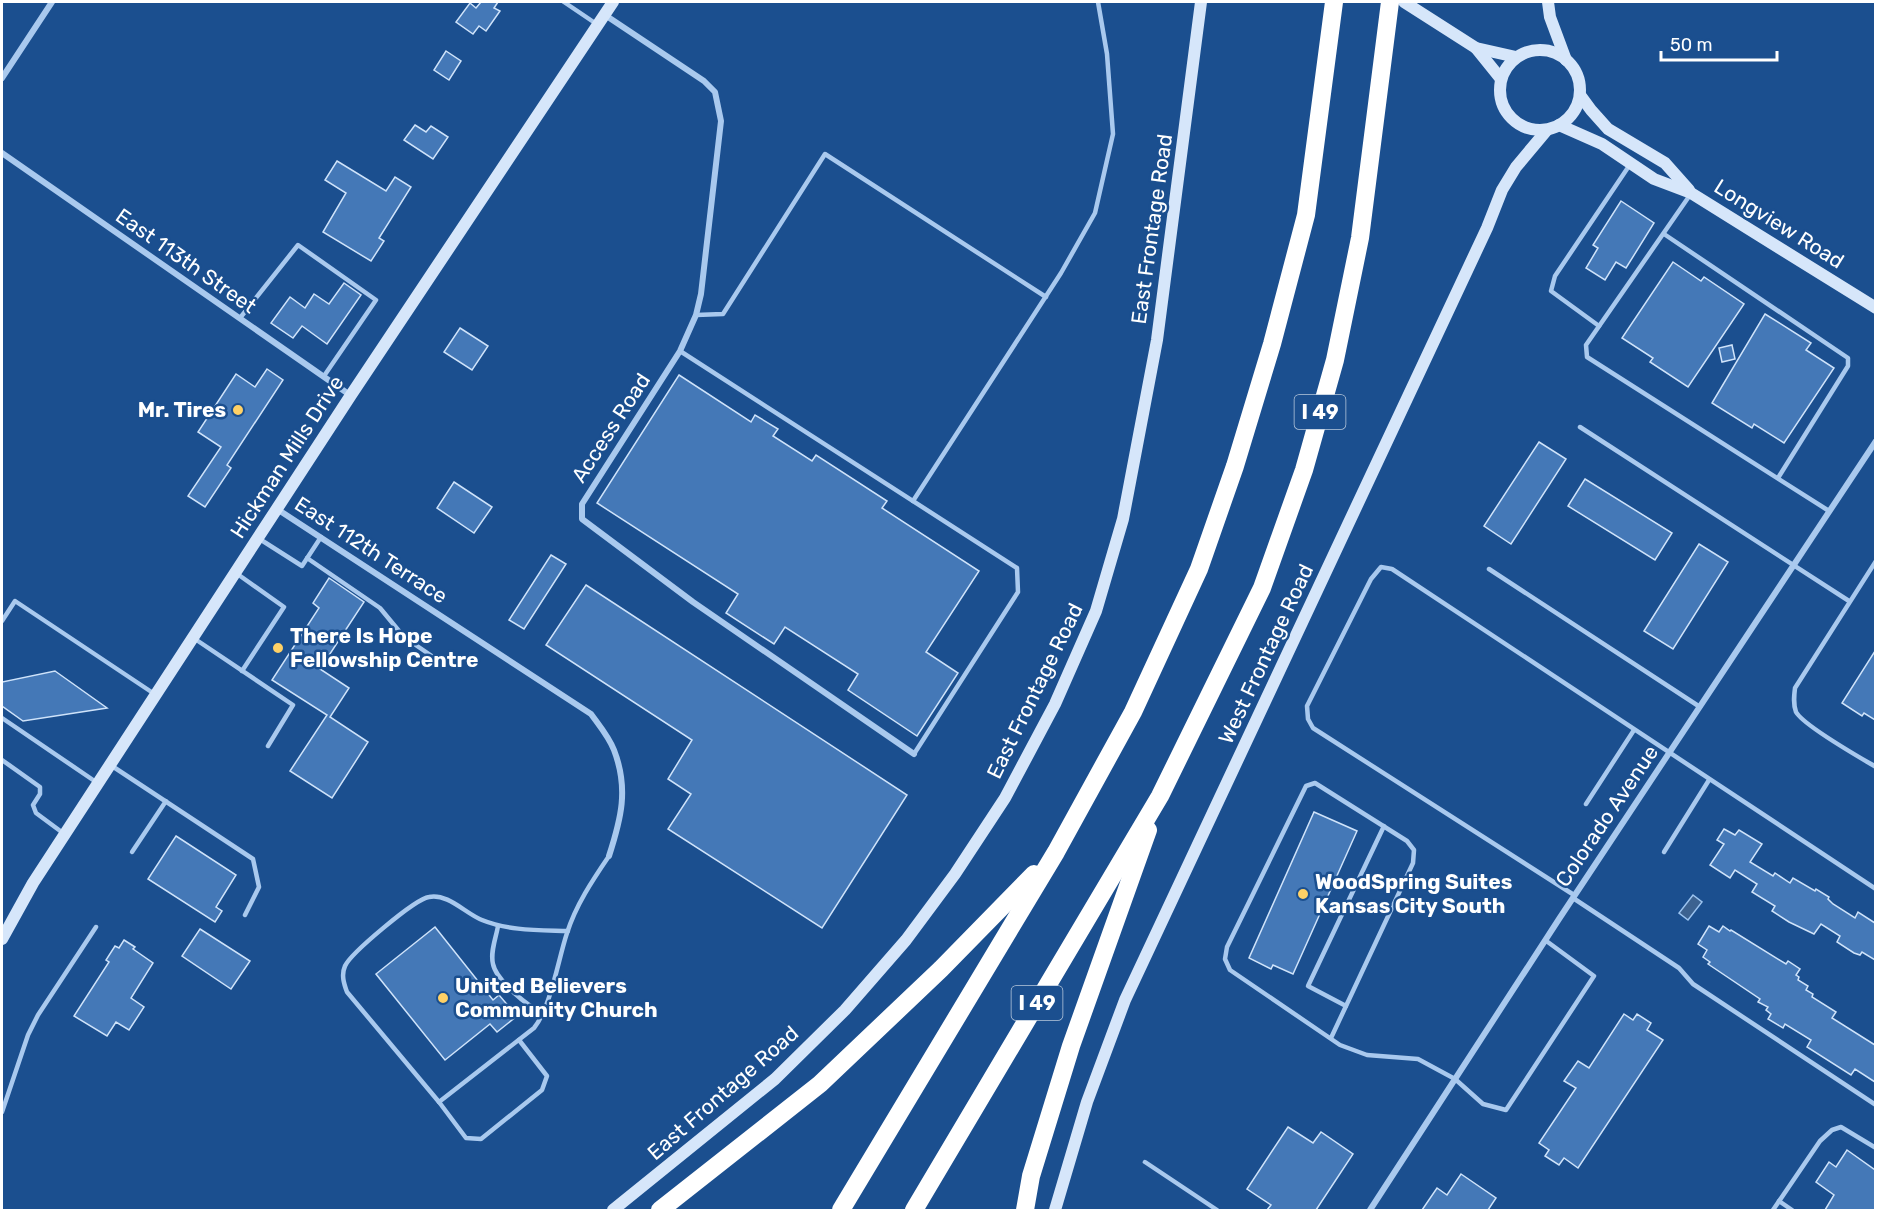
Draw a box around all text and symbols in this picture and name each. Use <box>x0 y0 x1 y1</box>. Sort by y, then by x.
scale bar <box>1661 24 1776 62</box>
text: 50 m <box>1670 34 1713 56</box>
street label: East Frontage Road <box>1126 132 1177 326</box>
street label: Longview Road <box>1710 174 1849 273</box>
street label: East 113th Street <box>111 203 261 318</box>
street label: Access Road <box>566 368 655 487</box>
street label: Hickman Mills Drive <box>225 371 349 543</box>
road number: I 49 <box>1294 395 1346 429</box>
place label: Mr. Tires <box>138 397 226 422</box>
marker: Mr. Tires <box>231 403 245 417</box>
street label: East 112th Terrace <box>290 491 452 608</box>
street label: West Frontage Road <box>1213 560 1318 748</box>
street label: East Frontage Road <box>981 599 1088 782</box>
place label: There Is Hope Fellowship Centre <box>290 623 478 672</box>
marker: There Is Hope Fellowship Centre <box>271 641 285 655</box>
street label: Colorado Avenue <box>1550 740 1663 891</box>
place label: WoodSpring Suites Kansas City South <box>1315 869 1512 918</box>
marker: WoodSpring Suites Kansas City South <box>1296 887 1310 901</box>
place label: United Believers Community Church <box>455 973 658 1022</box>
road number: I 49 <box>1012 986 1062 1020</box>
marker: United Believers Community Church <box>436 991 450 1005</box>
street label: East Frontage Road <box>642 1020 803 1165</box>

